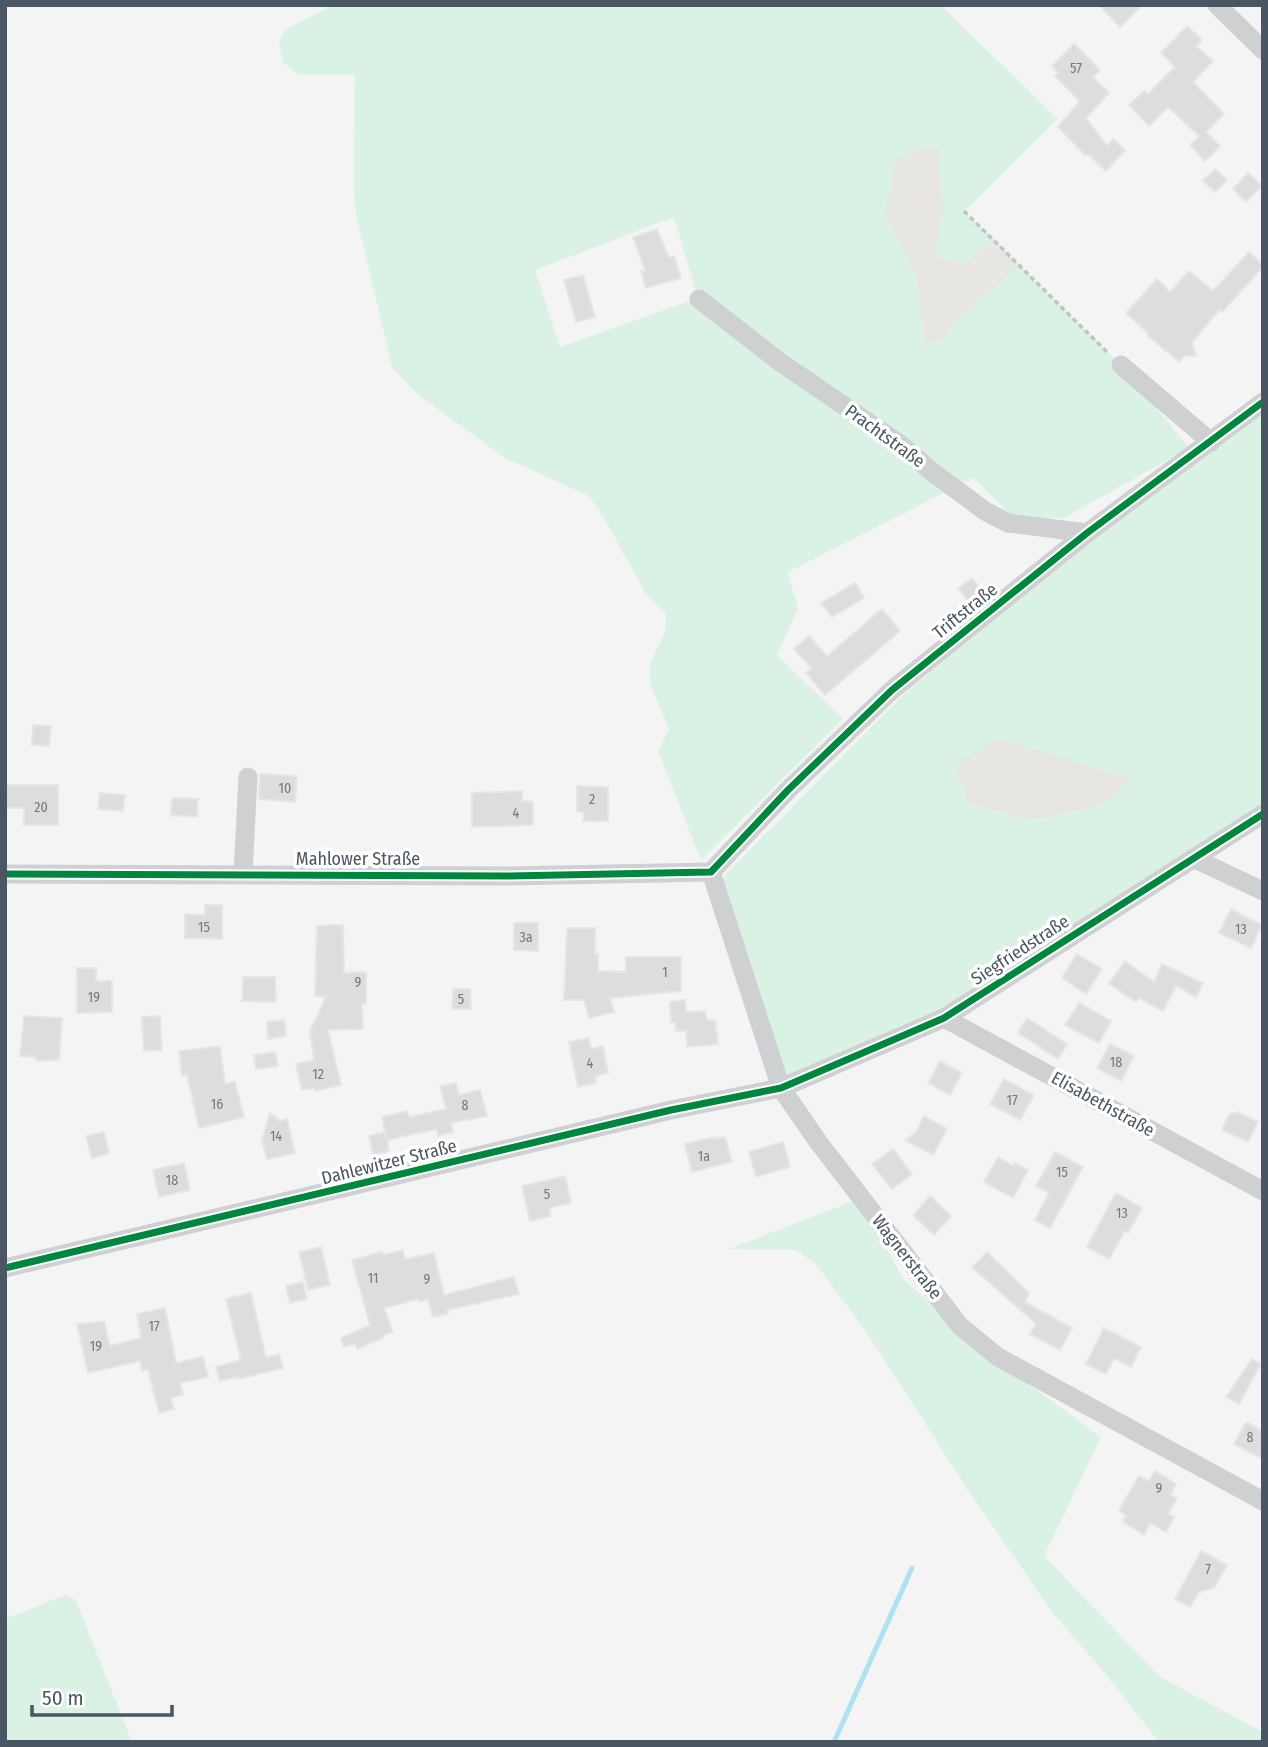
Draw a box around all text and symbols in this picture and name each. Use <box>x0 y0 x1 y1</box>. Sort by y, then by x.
house number: 57 <box>1070 60 1082 77</box>
street label: Prachtstraße <box>841 400 929 472</box>
street label: Triftstraße <box>928 578 1002 644</box>
house number: 10 <box>279 780 291 797</box>
house number: 2 <box>589 791 595 808</box>
house number: 20 <box>34 799 48 816</box>
house number: 4 <box>513 805 520 822</box>
street label: Mahlower Straße <box>296 848 420 870</box>
street label: Siegfriedstraße <box>967 910 1073 990</box>
house number: 15 <box>198 919 210 936</box>
house number: 13 <box>1235 921 1247 938</box>
house number: 3a <box>519 929 533 946</box>
house number: 1 <box>662 964 668 981</box>
house number: 9 <box>355 974 362 991</box>
house number: 19 <box>88 989 100 1006</box>
house number: 5 <box>458 991 464 1008</box>
house number: 18 <box>1110 1054 1122 1071</box>
house number: 4 <box>587 1055 594 1072</box>
house number: 12 <box>312 1066 324 1083</box>
street label: Elisabethstraße <box>1048 1067 1158 1141</box>
house number: 17 <box>1006 1092 1018 1109</box>
house number: 16 <box>211 1096 223 1113</box>
house number: 8 <box>462 1097 469 1114</box>
house number: 14 <box>270 1128 282 1145</box>
street label: Dahlewitzer Straße <box>319 1135 459 1189</box>
house number: 1a <box>698 1148 710 1165</box>
house number: 15 <box>1056 1164 1068 1181</box>
house number: 18 <box>166 1172 178 1189</box>
house number: 5 <box>544 1186 550 1203</box>
house number: 13 <box>1116 1205 1128 1222</box>
street label: Wagnerstraße <box>867 1210 947 1304</box>
house number: 11 <box>368 1270 378 1287</box>
house number: 9 <box>424 1271 431 1288</box>
house number: 17 <box>148 1318 160 1335</box>
house number: 19 <box>90 1338 102 1355</box>
house number: 8 <box>1247 1429 1254 1446</box>
house number: 9 <box>1156 1480 1163 1497</box>
house number: 7 <box>1205 1561 1211 1578</box>
scale bar <box>32 1674 172 1718</box>
text: 50 m <box>42 1685 84 1711</box>

